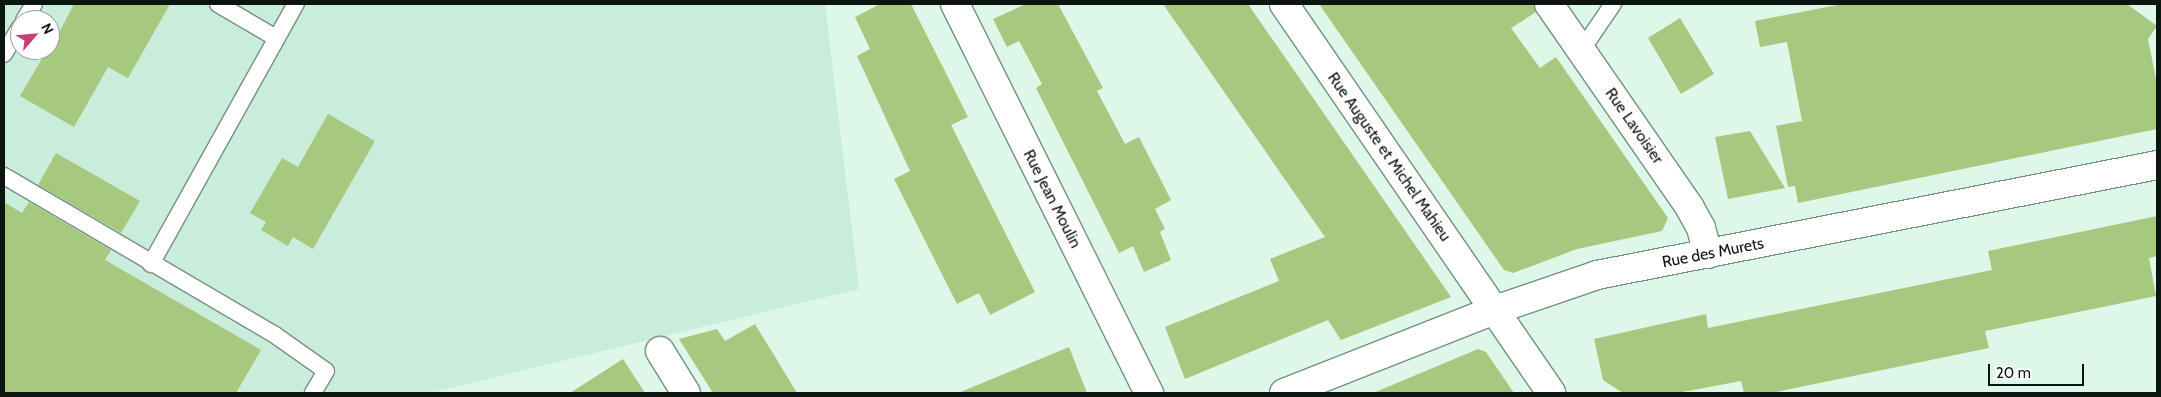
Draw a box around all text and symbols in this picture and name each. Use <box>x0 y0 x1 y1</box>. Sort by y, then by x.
north arrow <box>10 10 60 60</box>
text: N <box>37 20 58 37</box>
street label: Rue Auguste et Michel Mahieu <box>1323 69 1455 245</box>
street label: Rue Lavoisier <box>1601 84 1667 168</box>
street label: Rue Jean Moulin <box>1019 147 1085 251</box>
street label: Rue des Murets <box>1661 234 1765 272</box>
scale bar <box>1991 354 2087 386</box>
text: 20 m <box>1996 364 2031 382</box>

